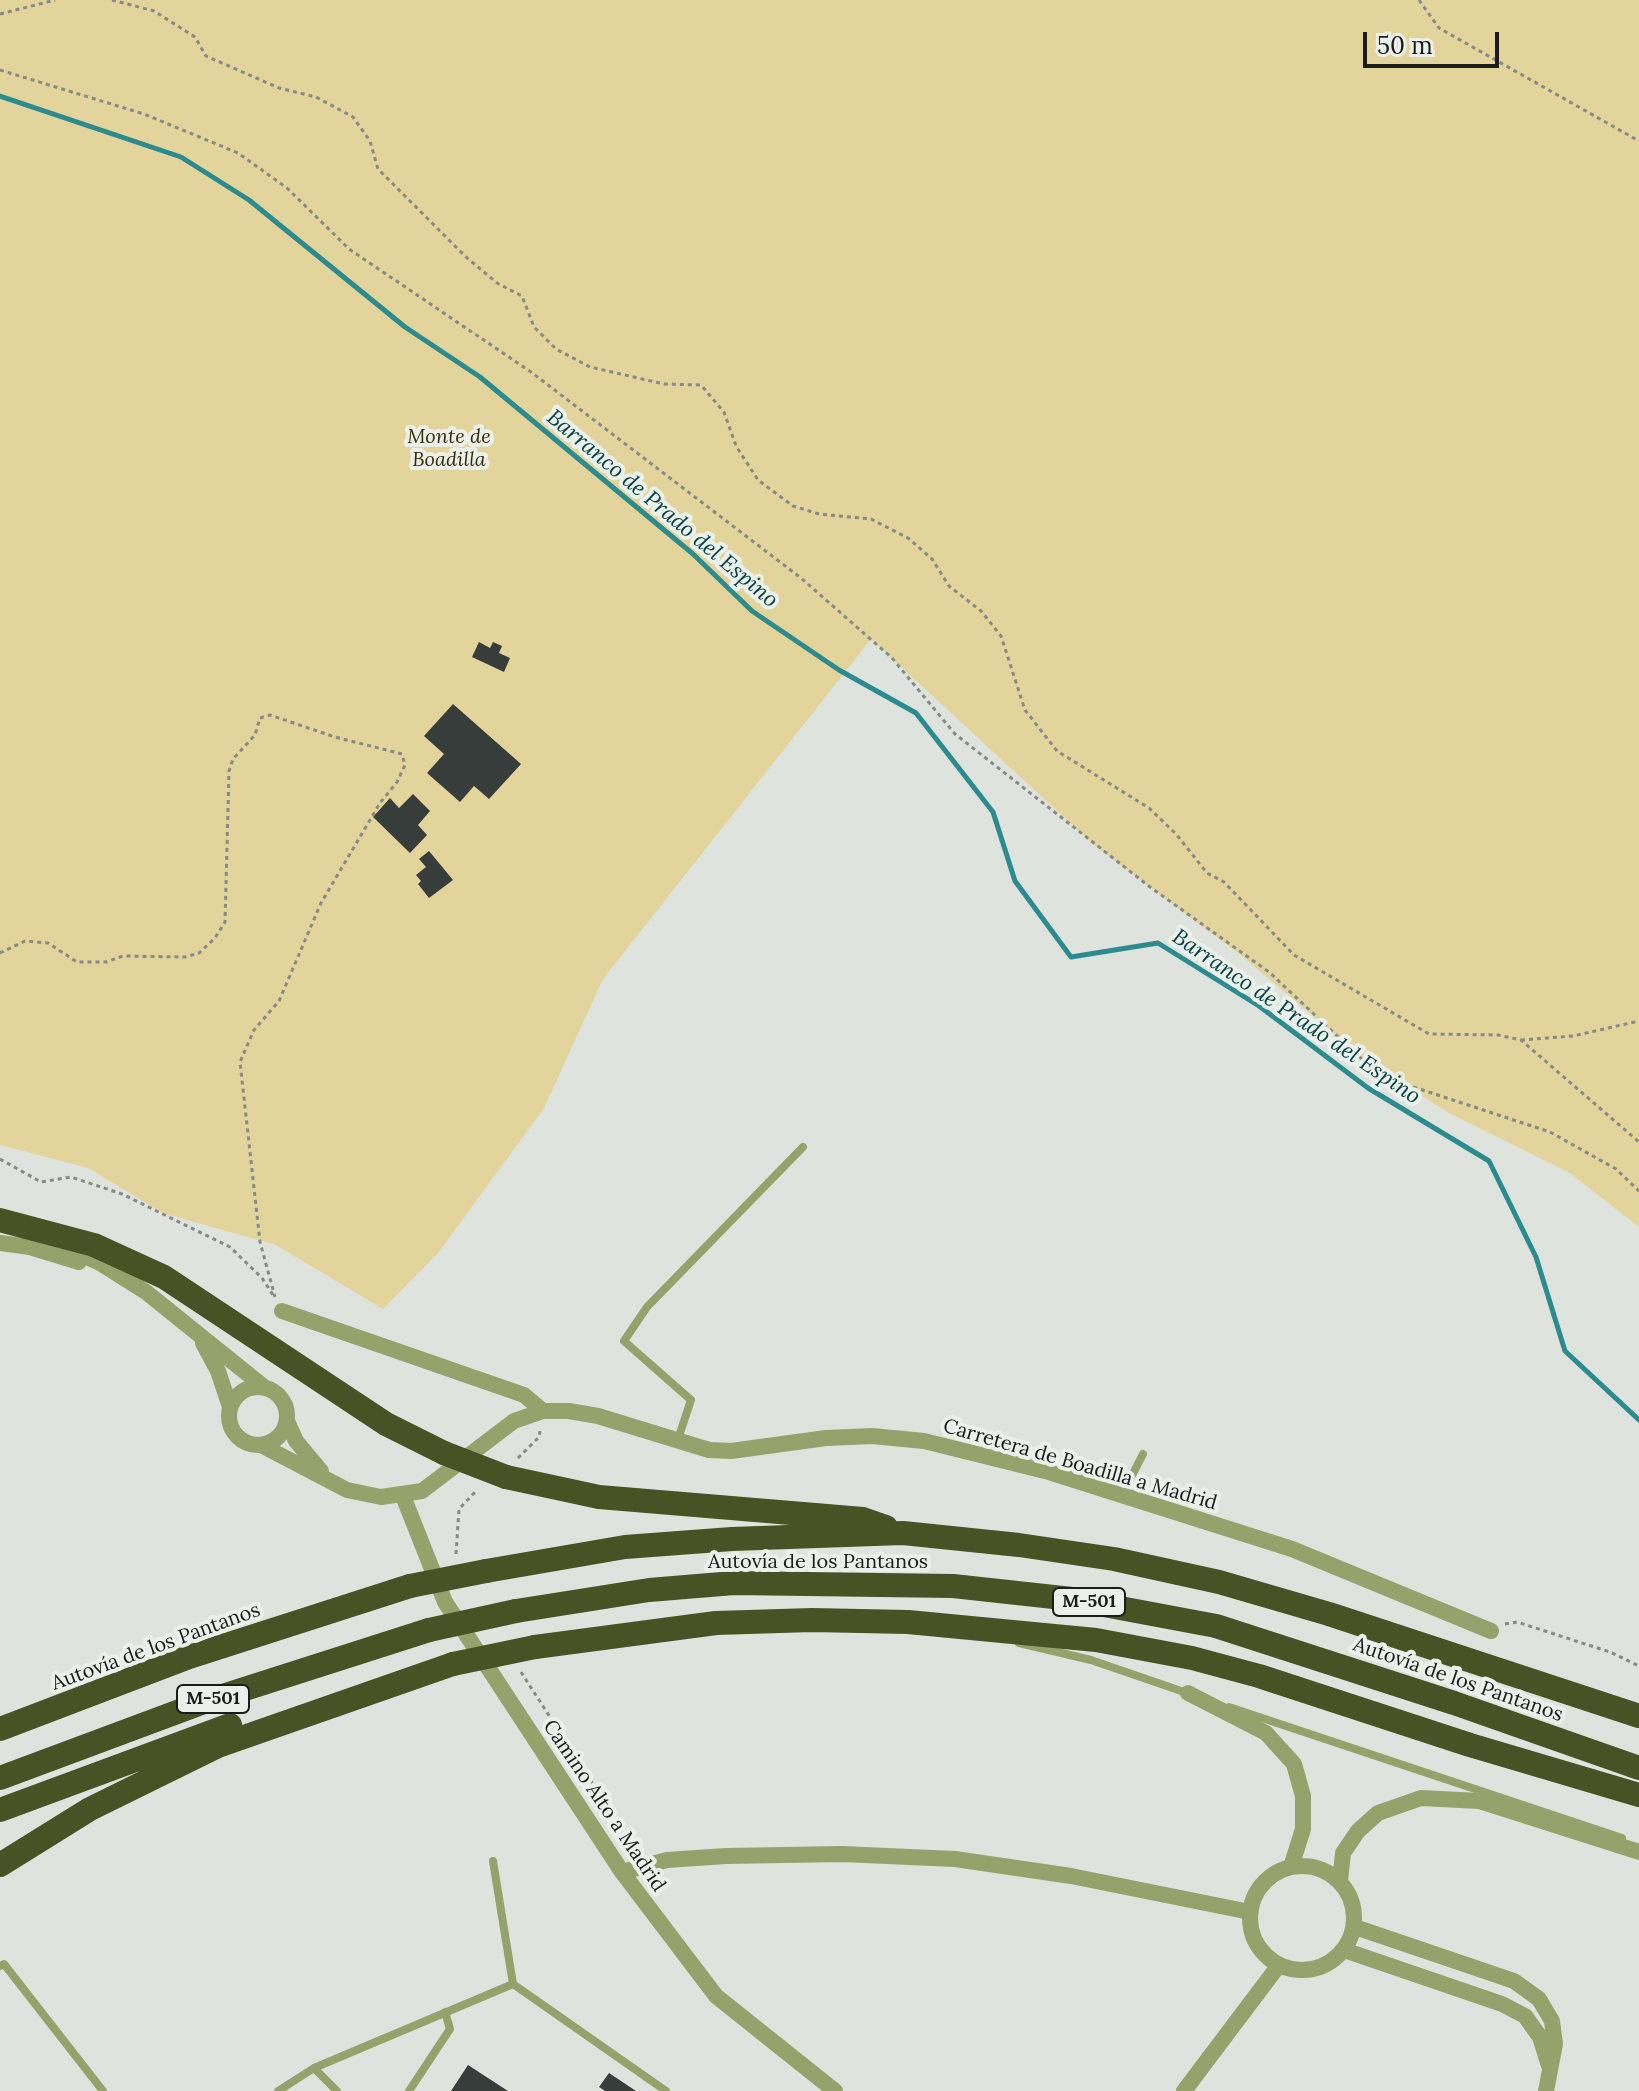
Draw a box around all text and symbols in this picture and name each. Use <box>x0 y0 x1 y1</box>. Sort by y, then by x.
scale bar <box>1367 16 1503 66</box>
text: 50 m <box>1377 30 1433 61</box>
water label: Barranco de Prado del Espino <box>541 404 783 614</box>
park label: Monte de Boadilla <box>407 425 491 472</box>
water label: Barranco de Prado del Espino <box>1167 924 1425 1110</box>
street label: Carretera de Boadilla a Madrid <box>940 1414 1220 1516</box>
street label: Autovía de los Pantanos <box>708 1550 928 1574</box>
road number: M-501 <box>1053 1588 1125 1616</box>
street label: Autovía de los Pantanos <box>48 1598 264 1696</box>
street label: Autovía de los Pantanos <box>1350 1633 1566 1727</box>
road number: M-501 <box>177 1685 249 1713</box>
street label: Camino Alto a Madrid <box>538 1716 670 1896</box>

